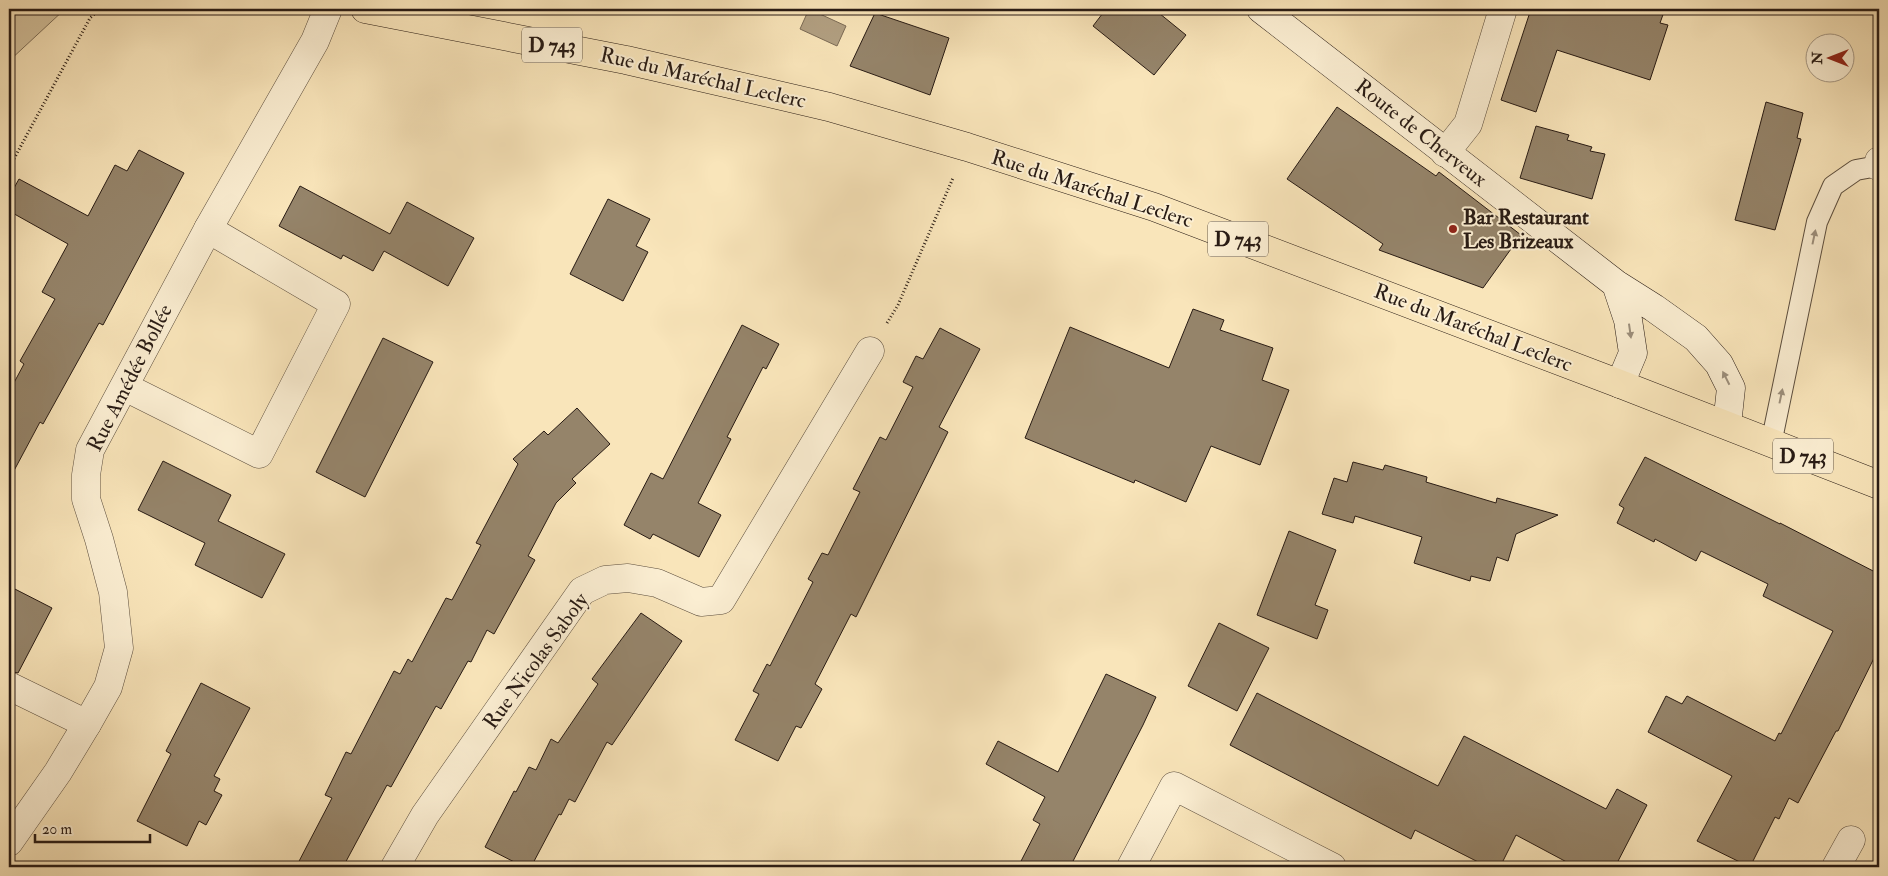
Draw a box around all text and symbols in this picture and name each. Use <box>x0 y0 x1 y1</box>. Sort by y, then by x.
road number: D 743 <box>522 28 582 62</box>
north arrow <box>1806 32 1856 82</box>
street label: Rue du Maréchal Leclerc <box>597 41 809 115</box>
text: N <box>1809 51 1826 65</box>
street label: Route de Cherveux <box>1350 73 1493 193</box>
street label: Rue du Maréchal Leclerc <box>988 144 1197 235</box>
place label: Bar Restaurant Les Brizeaux <box>1463 204 1589 255</box>
road number: D 743 <box>1208 222 1268 256</box>
marker: Bar Restaurant Les Brizeaux <box>1447 223 1459 235</box>
one-way arrow <box>1810 229 1818 244</box>
street label: Rue du Maréchal Leclerc <box>1370 278 1577 379</box>
street label: Rue Amédée Bollée <box>81 300 179 456</box>
one-way arrow <box>1626 323 1634 339</box>
one-way arrow <box>1722 371 1730 385</box>
one-way arrow <box>1778 387 1786 403</box>
road number: D 743 <box>1773 438 1833 474</box>
street label: Rue Nicolas Saboly <box>477 587 595 735</box>
scale bar <box>35 811 150 843</box>
text: 20 m <box>42 820 72 839</box>

